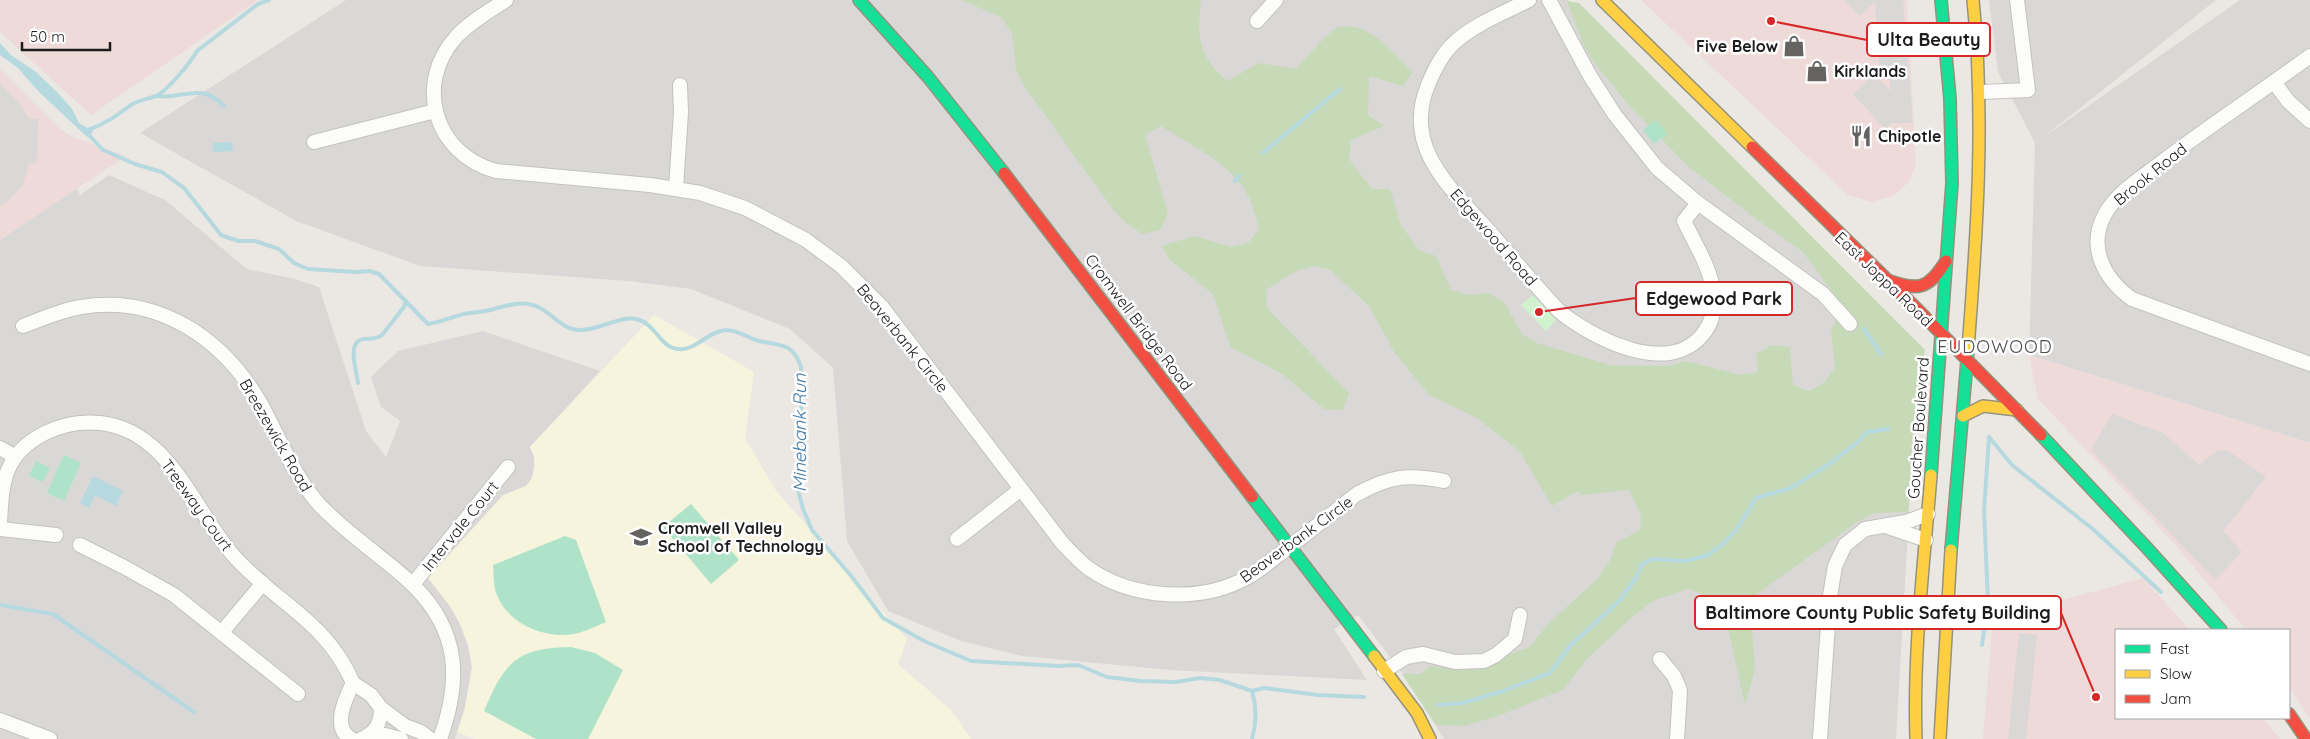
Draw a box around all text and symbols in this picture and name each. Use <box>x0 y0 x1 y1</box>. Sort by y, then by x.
scale bar <box>22 20 110 52</box>
callout: Ulta Beauty <box>1867 23 1990 56</box>
text: 50 m <box>30 27 65 46</box>
text: Ulta Beauty <box>1877 28 1981 51</box>
shop icon: Five Below <box>1781 33 1807 59</box>
place label: Five Below <box>1696 36 1778 56</box>
shop icon: Kirklands <box>1804 58 1830 84</box>
place label: Kirklands <box>1834 61 1906 81</box>
restaurant icon: Chipotle <box>1848 123 1874 149</box>
place label: Chipotle <box>1878 126 1941 146</box>
street label: Brook Road <box>2109 138 2191 210</box>
street label: Edgewood Road <box>1446 184 1542 290</box>
street label: East Joppa Road <box>1831 227 1937 331</box>
street label: Cromwell Bridge Road <box>1081 250 1197 394</box>
street label: Beaverbank Circle <box>853 279 953 397</box>
callout: Edgewood Park <box>1636 282 1792 315</box>
text: Edgewood Park <box>1646 287 1782 310</box>
district label: EUDOWOOD <box>1937 335 2053 358</box>
street label: Goucher Boulevard <box>1903 356 1933 500</box>
water label: Minebank Run <box>788 373 811 492</box>
street label: Breezewick Road <box>236 375 316 495</box>
street label: Treeway Court <box>157 455 237 555</box>
street label: Intervale Court <box>417 477 503 575</box>
street label: Beaverbank Circle <box>1236 491 1356 587</box>
place label: Cromwell Valley School of Technology <box>658 518 824 556</box>
school or university icon: Cromwell Valley School of Technology <box>628 524 654 550</box>
callout: Baltimore County Public Safety Building <box>1695 596 2061 629</box>
text: Baltimore County Public Safety Building <box>1705 601 2051 624</box>
legend <box>2115 629 2290 719</box>
text: Fast <box>2160 639 2189 658</box>
text: Slow <box>2160 664 2192 683</box>
text: Jam <box>2160 689 2191 708</box>

